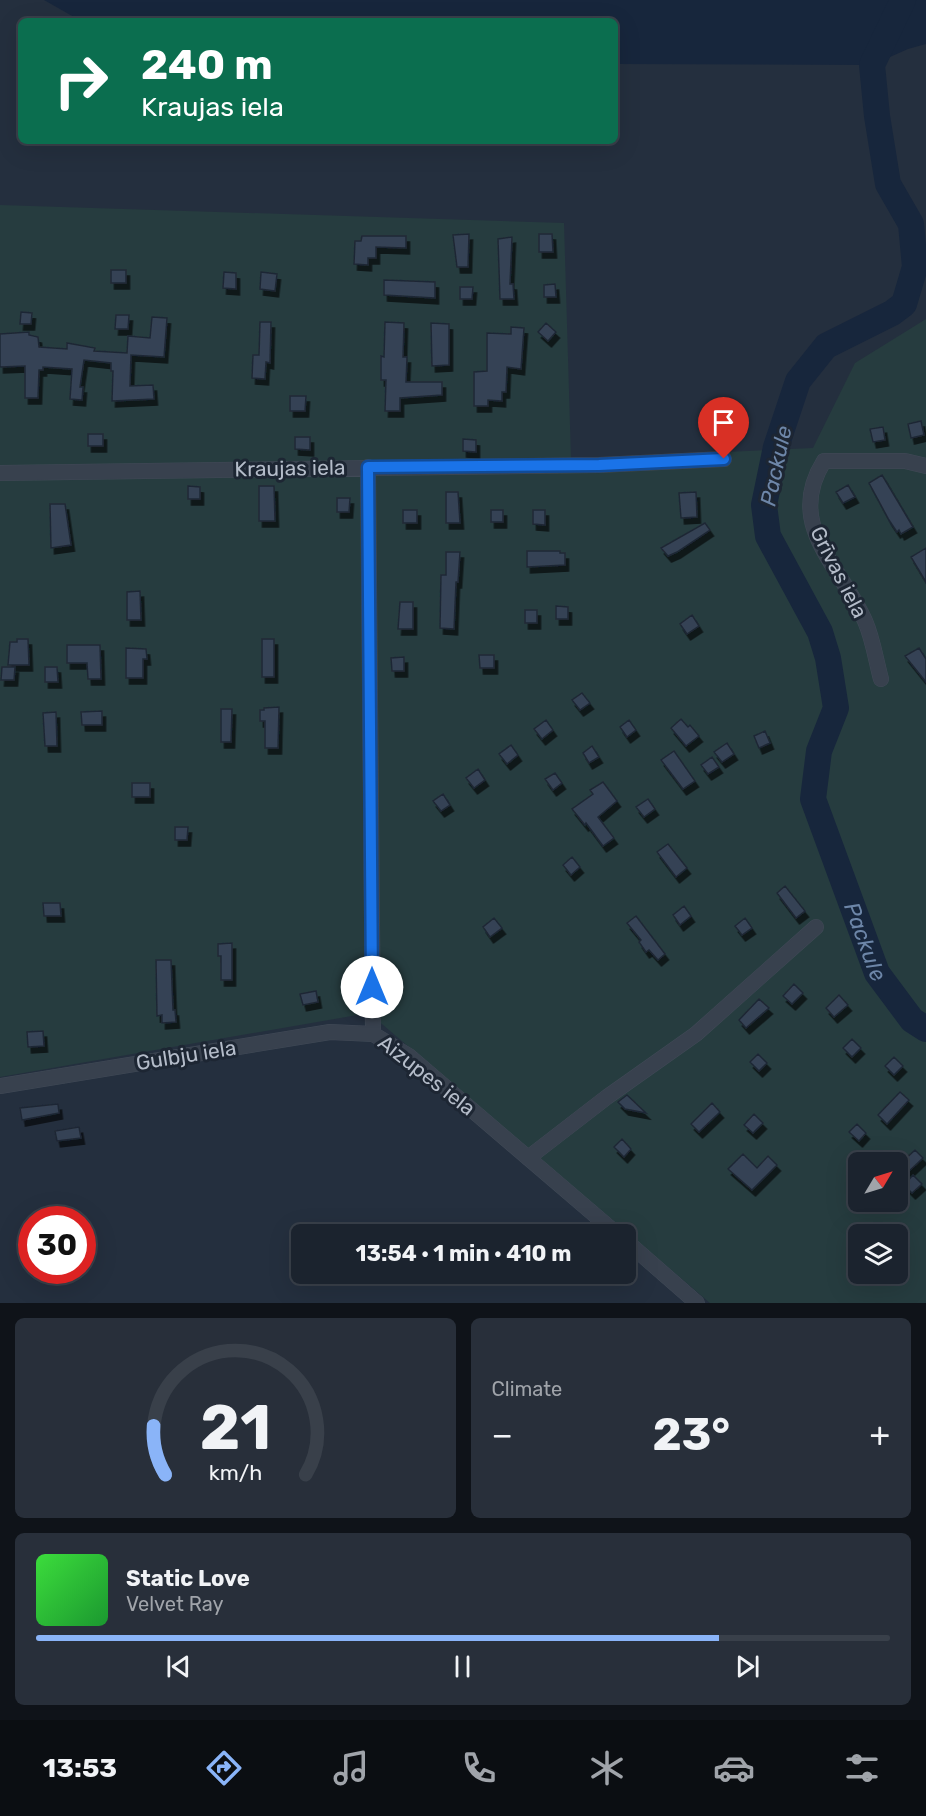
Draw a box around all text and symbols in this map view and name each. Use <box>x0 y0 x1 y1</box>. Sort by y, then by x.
text: 240 m <box>141 40 273 90</box>
icon: right <box>42 42 120 120</box>
text: Kraujas iela <box>141 91 284 123</box>
pin <box>698 397 749 459</box>
icon: arrive <box>707 406 740 439</box>
water label: Packule <box>754 423 798 509</box>
street label: Kraujas iela <box>234 455 346 481</box>
street label: Grīvas iela <box>805 522 873 622</box>
water label: Packule <box>839 898 892 987</box>
position arrow <box>340 955 404 1019</box>
street label: Aizupes iela <box>374 1029 480 1121</box>
street label: Gulbju iela <box>134 1035 238 1075</box>
north arrow <box>848 1152 908 1212</box>
map controls <box>848 1152 908 1284</box>
speed limit sign: 30 <box>18 1206 96 1284</box>
button: layers <box>848 1224 908 1284</box>
text: 13:54 · 1 min · 410 m <box>356 1240 571 1267</box>
text: Climate <box>492 1377 562 1401</box>
text: 21 <box>199 1391 271 1465</box>
text: 23° <box>652 1408 730 1461</box>
text: − <box>492 1415 513 1454</box>
text: + <box>869 1415 890 1454</box>
text: km/h <box>208 1460 262 1485</box>
text: Static Love <box>126 1565 250 1592</box>
text: Velvet Ray <box>126 1592 224 1616</box>
icon: previous <box>162 1650 195 1683</box>
icon: pause <box>446 1650 479 1683</box>
icon: next <box>731 1650 764 1683</box>
icon: directions <box>203 1747 245 1789</box>
icon: music <box>330 1747 372 1789</box>
icon: phone <box>458 1747 500 1789</box>
icon: climate <box>586 1747 628 1789</box>
icon: car <box>713 1747 755 1789</box>
icon: filters <box>841 1747 883 1789</box>
text: 13:53 <box>43 1752 117 1784</box>

